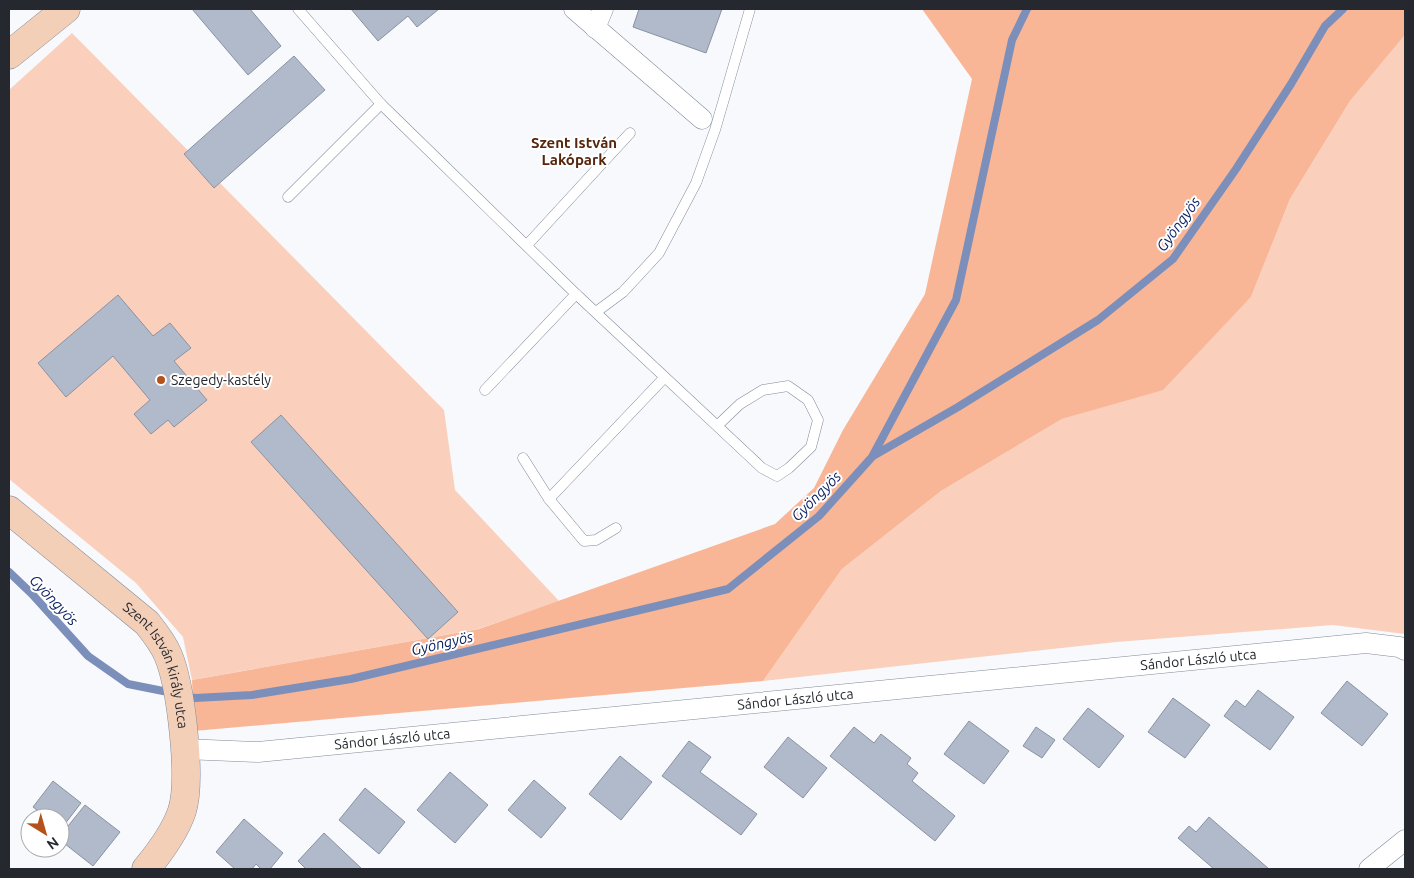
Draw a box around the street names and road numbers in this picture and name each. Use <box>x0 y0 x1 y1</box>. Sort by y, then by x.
street label: Szent István király utca <box>120 599 191 730</box>
street label: Sándor László utca <box>1140 646 1257 673</box>
street label: Sándor László utca <box>737 685 854 713</box>
street label: Sándor László utca <box>333 725 451 752</box>

